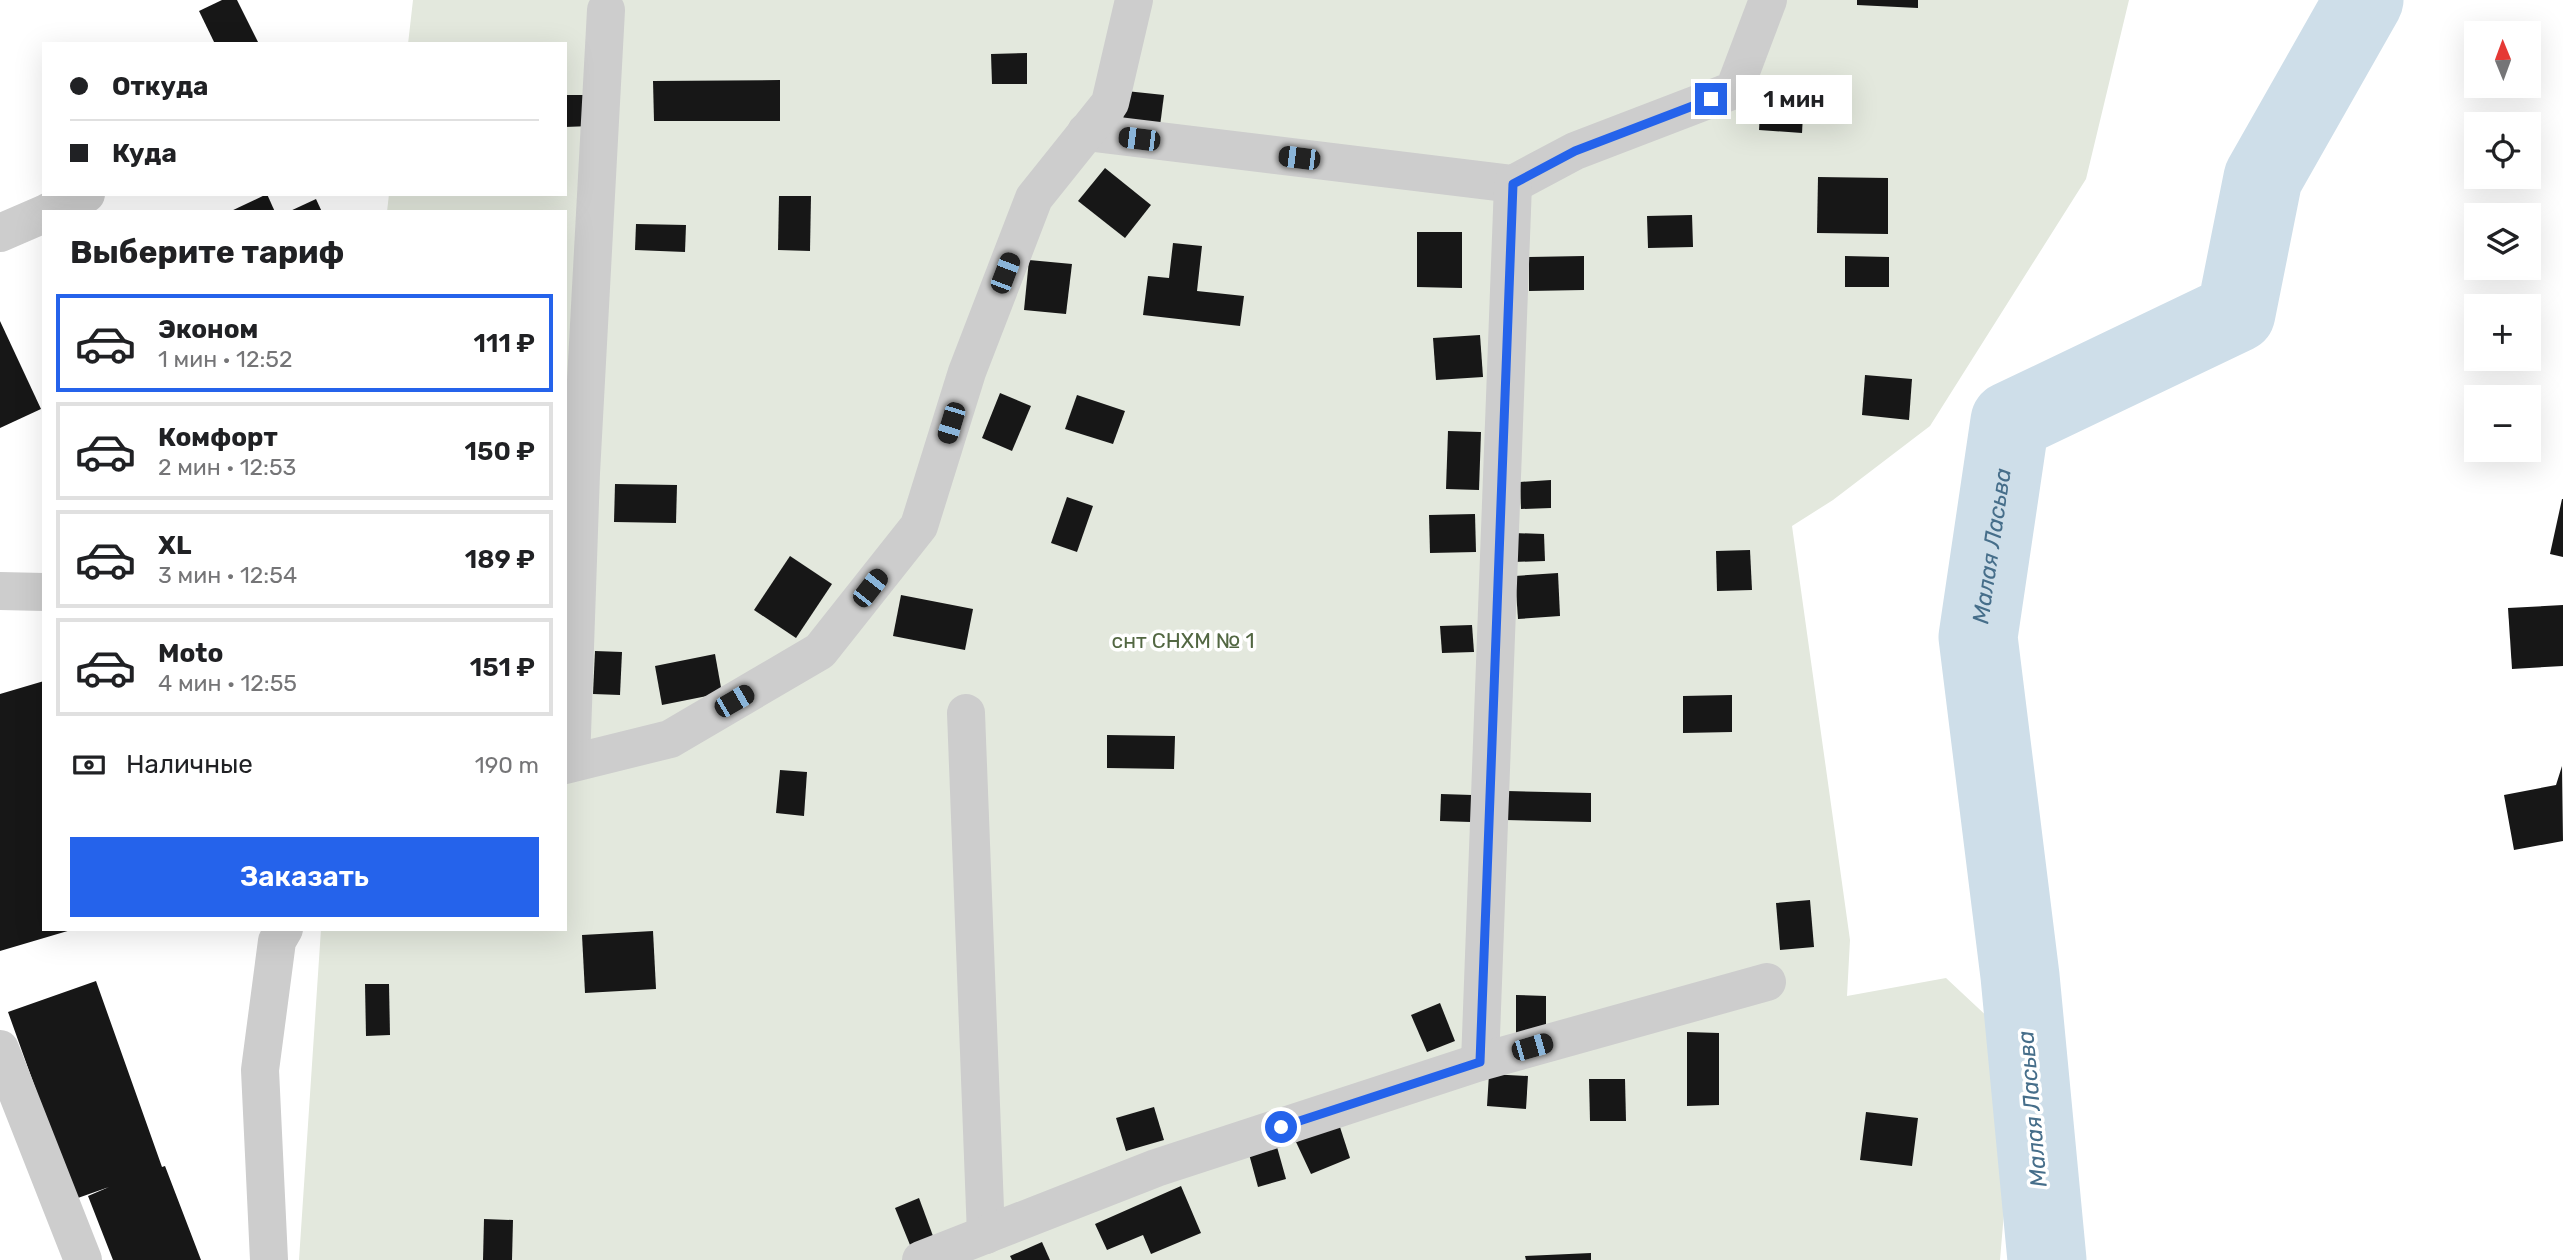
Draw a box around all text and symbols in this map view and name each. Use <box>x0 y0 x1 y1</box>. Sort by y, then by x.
north arrow <box>2464 21 2541 98</box>
map controls <box>2464 21 2541 462</box>
text: Откуда <box>112 71 208 102</box>
callout: 1 мин <box>1736 74 1851 124</box>
route end <box>1695 83 1727 115</box>
text: 1 мин <box>1763 85 1825 113</box>
button: locate <box>2464 112 2541 189</box>
car <box>1117 126 1162 152</box>
text: Куда <box>112 138 177 169</box>
car <box>1277 145 1322 171</box>
button: layers <box>2464 203 2541 280</box>
text: Выберите тариф <box>70 233 344 271</box>
car <box>988 250 1023 296</box>
button: + <box>2464 294 2541 371</box>
icon: car <box>74 312 137 375</box>
text: Эконом <box>158 314 258 345</box>
text: 111 ₽ <box>473 328 535 359</box>
text: 1 мин · 12:52 <box>158 345 292 373</box>
button: − <box>2464 385 2541 462</box>
car <box>935 400 968 446</box>
icon: car <box>74 420 137 483</box>
text: Комфорт <box>158 422 278 453</box>
text: 150 ₽ <box>465 436 535 467</box>
text: 2 мин · 12:53 <box>158 453 296 481</box>
water label: Малая Ласьва <box>1966 466 2017 626</box>
icon: car <box>74 528 137 591</box>
text: XL <box>158 530 191 561</box>
text: 189 ₽ <box>465 544 535 575</box>
text: 3 мин · 12:54 <box>158 561 297 589</box>
car <box>849 565 892 611</box>
park label: снт СНХМ № 1 <box>1112 628 1254 653</box>
icon: car <box>74 636 137 699</box>
text: Moto <box>158 638 223 669</box>
text: 151 ₽ <box>470 652 535 683</box>
text: 4 мин · 12:55 <box>158 669 297 697</box>
car <box>711 681 758 721</box>
icon: cash <box>70 746 108 784</box>
text: Наличные <box>126 749 253 780</box>
text: 190 m <box>475 751 539 779</box>
button: Заказать <box>70 837 539 917</box>
water label: Малая Ласьва <box>2011 1030 2053 1188</box>
car <box>1509 1031 1556 1063</box>
route start <box>1265 1111 1297 1143</box>

